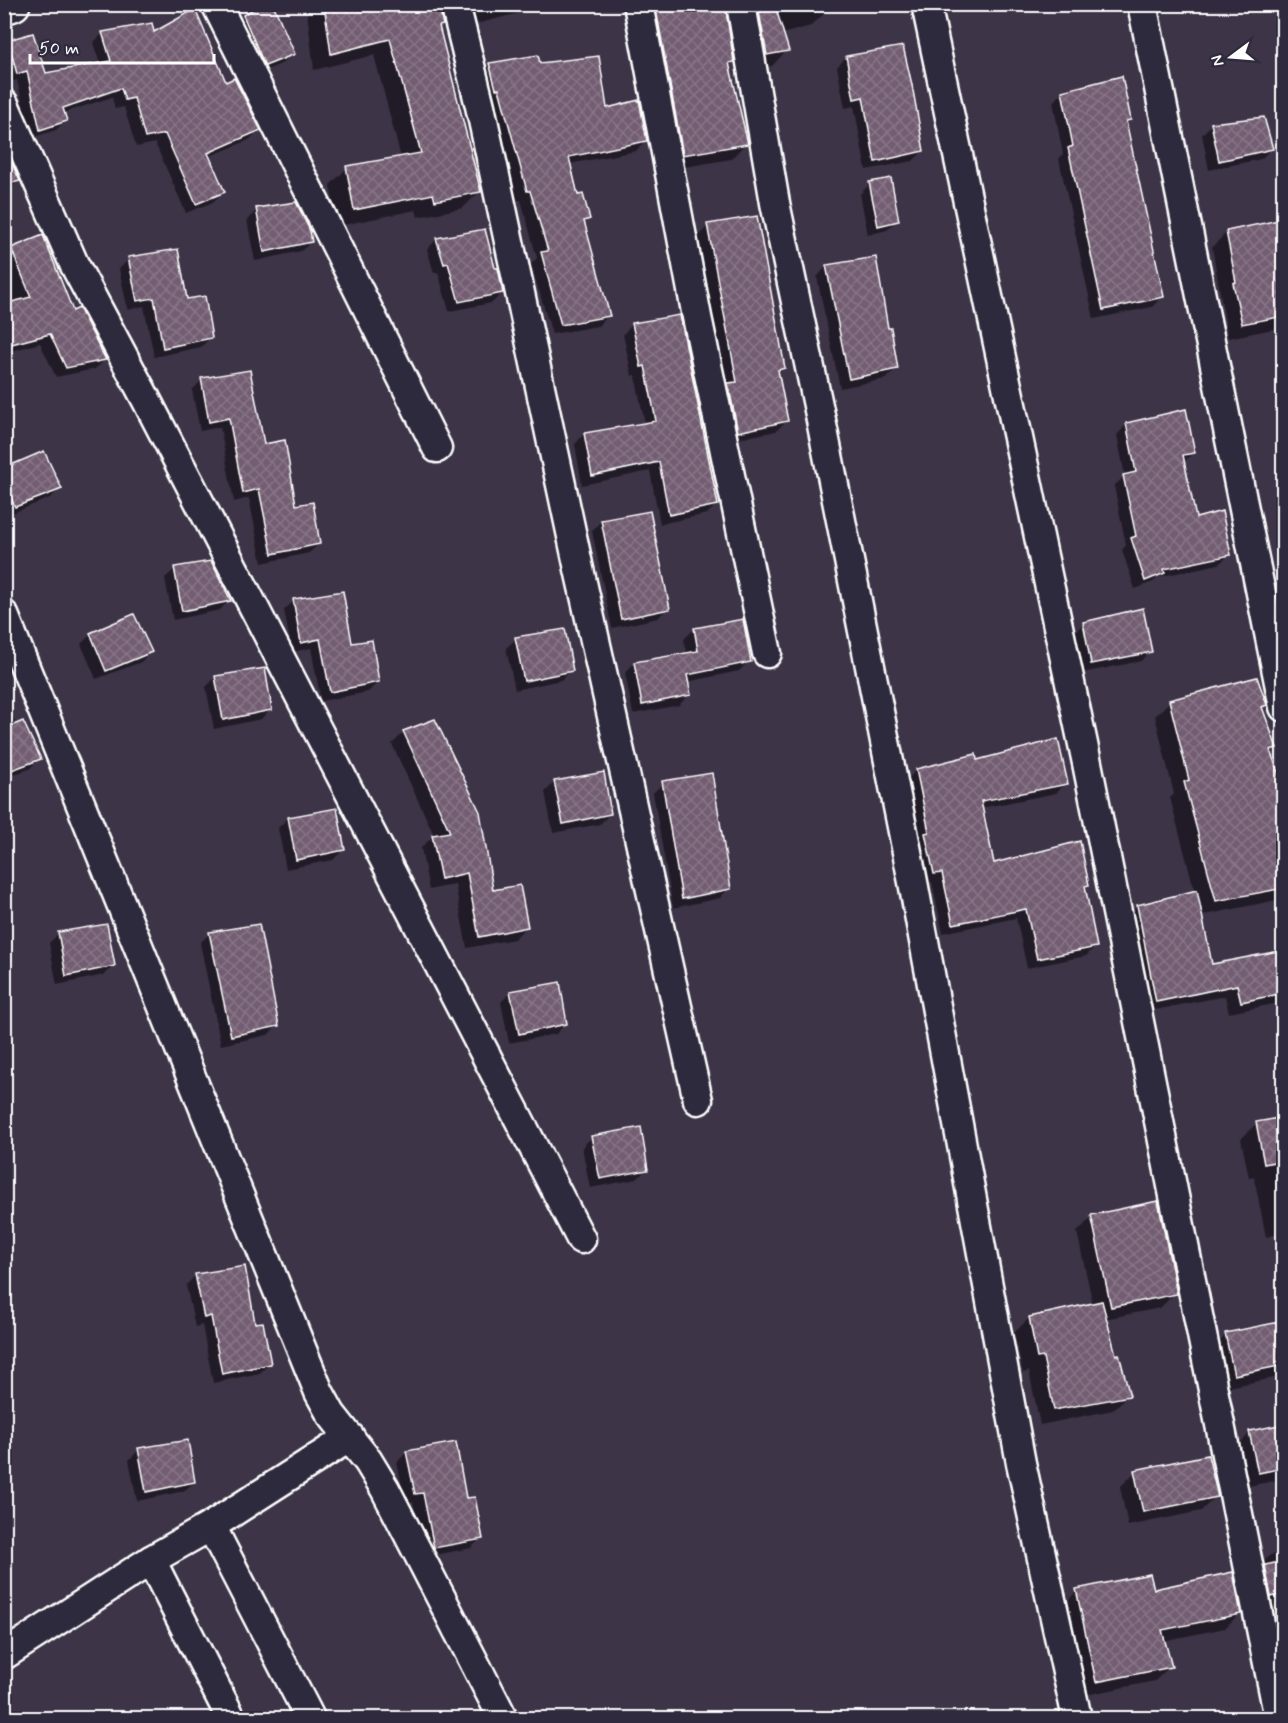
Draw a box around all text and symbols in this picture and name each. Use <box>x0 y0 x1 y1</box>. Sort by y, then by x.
scale bar <box>30 27 214 65</box>
north arrow <box>1201 27 1261 87</box>
text: 50 m <box>39 37 79 61</box>
text: N <box>1206 53 1230 69</box>

